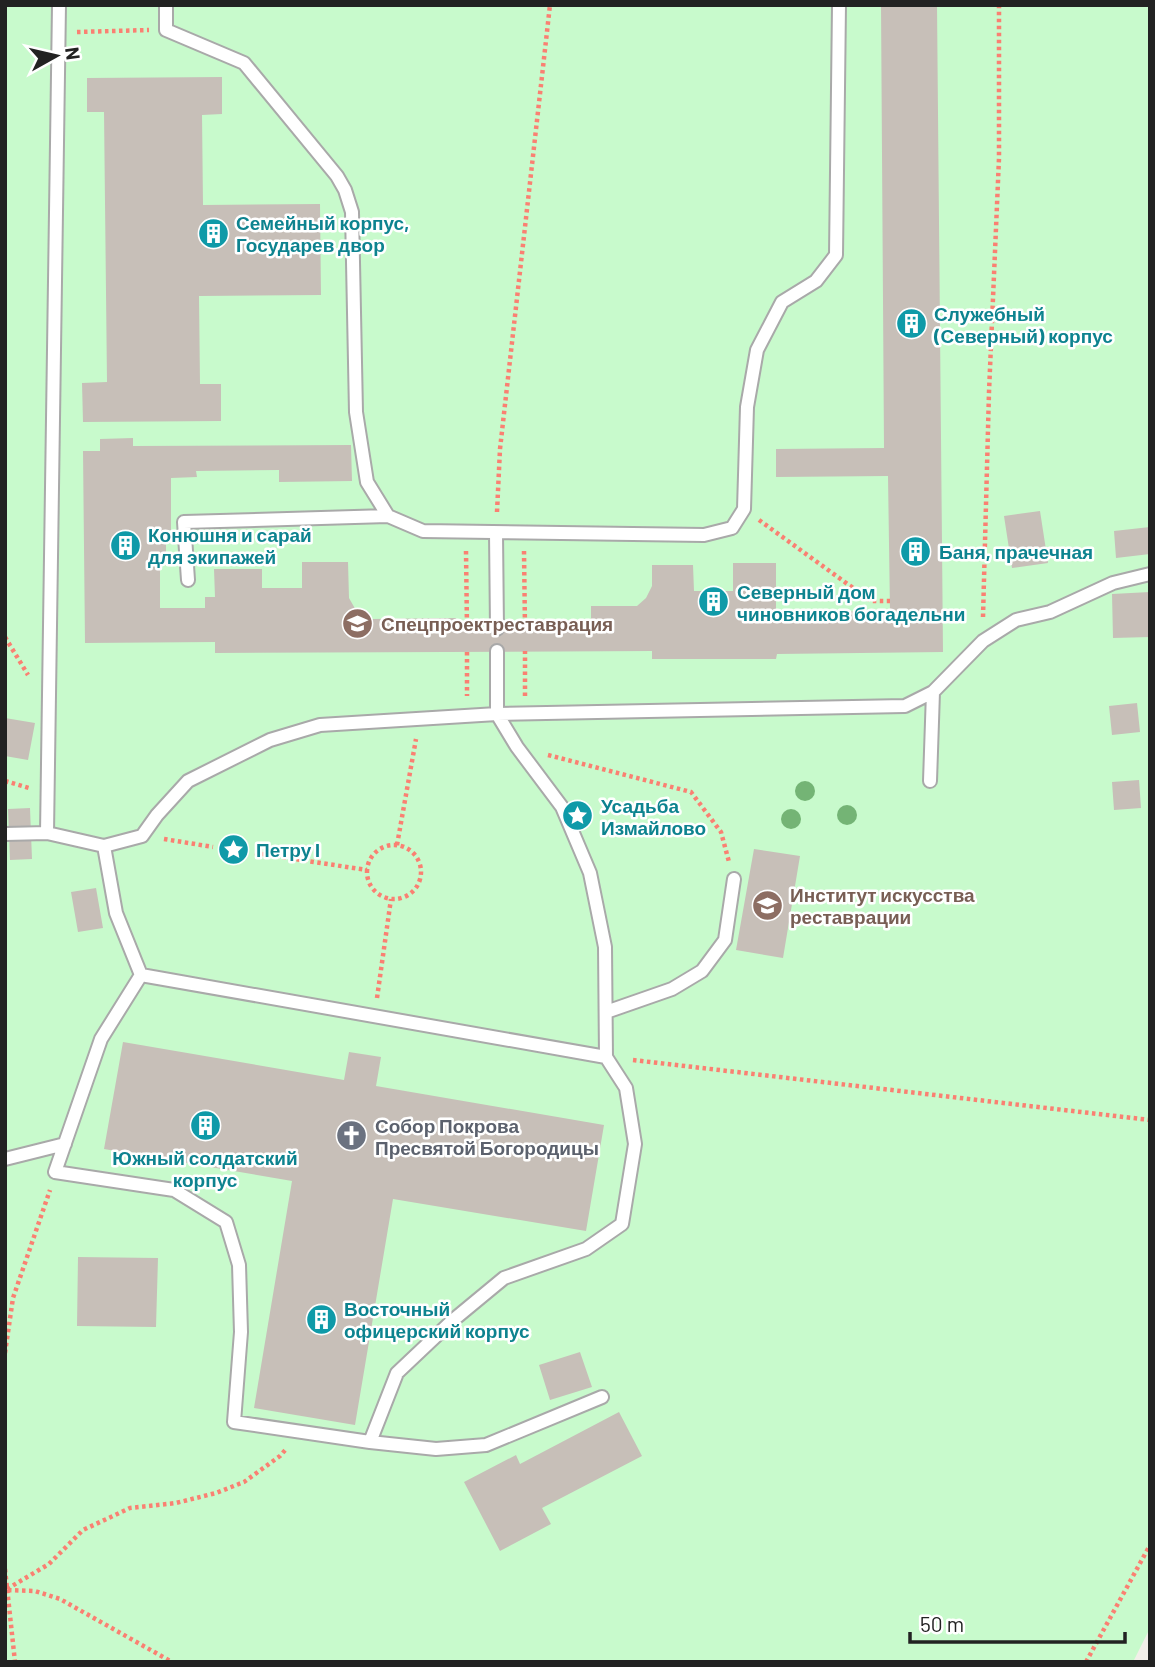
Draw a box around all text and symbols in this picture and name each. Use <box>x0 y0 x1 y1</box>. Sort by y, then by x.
north arrow <box>21 21 91 91</box>
text: N <box>61 46 86 61</box>
place label: Семейный корпус, Государев двор <box>236 211 409 256</box>
building icon: Семейный корпус, Государев двор <box>196 216 230 250</box>
place label: Служебный (Северный) корпус <box>933 302 1113 347</box>
building icon: Служебный (Северный) корпус <box>894 307 928 341</box>
place label: Конюшня и сарай для экипажей <box>148 523 312 568</box>
building icon: Конюшня и сарай для экипажей <box>108 528 142 562</box>
building icon: Баня, прачечная <box>899 534 933 568</box>
place label: Баня, прачечная <box>939 540 1093 563</box>
place label: Северный дом чиновников богадельни <box>737 580 965 625</box>
building icon: Северный дом чиновников богадельни <box>697 585 731 619</box>
school or university icon: Спецпроектреставрация <box>341 606 375 640</box>
place label: Спецпроектреставрация <box>381 612 613 635</box>
place label: Усадьба Измайлово <box>601 794 706 839</box>
place icon: Усадьба Измайлово <box>561 799 595 833</box>
place icon: Петру I <box>216 832 250 866</box>
place label: Петру I <box>256 838 320 861</box>
place label: Институт искусства реставрации <box>790 883 975 928</box>
school or university icon: Институт искусства реставрации <box>750 888 784 922</box>
building icon: Южный солдатский корпус <box>188 1109 222 1143</box>
place label: Собор Покрова Пресвятой Богородицы <box>375 1114 599 1159</box>
church icon: Собор Покрова Пресвятой Богородицы <box>335 1119 369 1153</box>
place label: Южный солдатский корпус <box>112 1146 298 1191</box>
place label: Восточный офицерский корпус <box>344 1297 530 1342</box>
building icon: Восточный офицерский корпус <box>304 1302 338 1336</box>
scale bar <box>910 1600 1125 1644</box>
text: 50 m <box>920 1611 964 1636</box>

